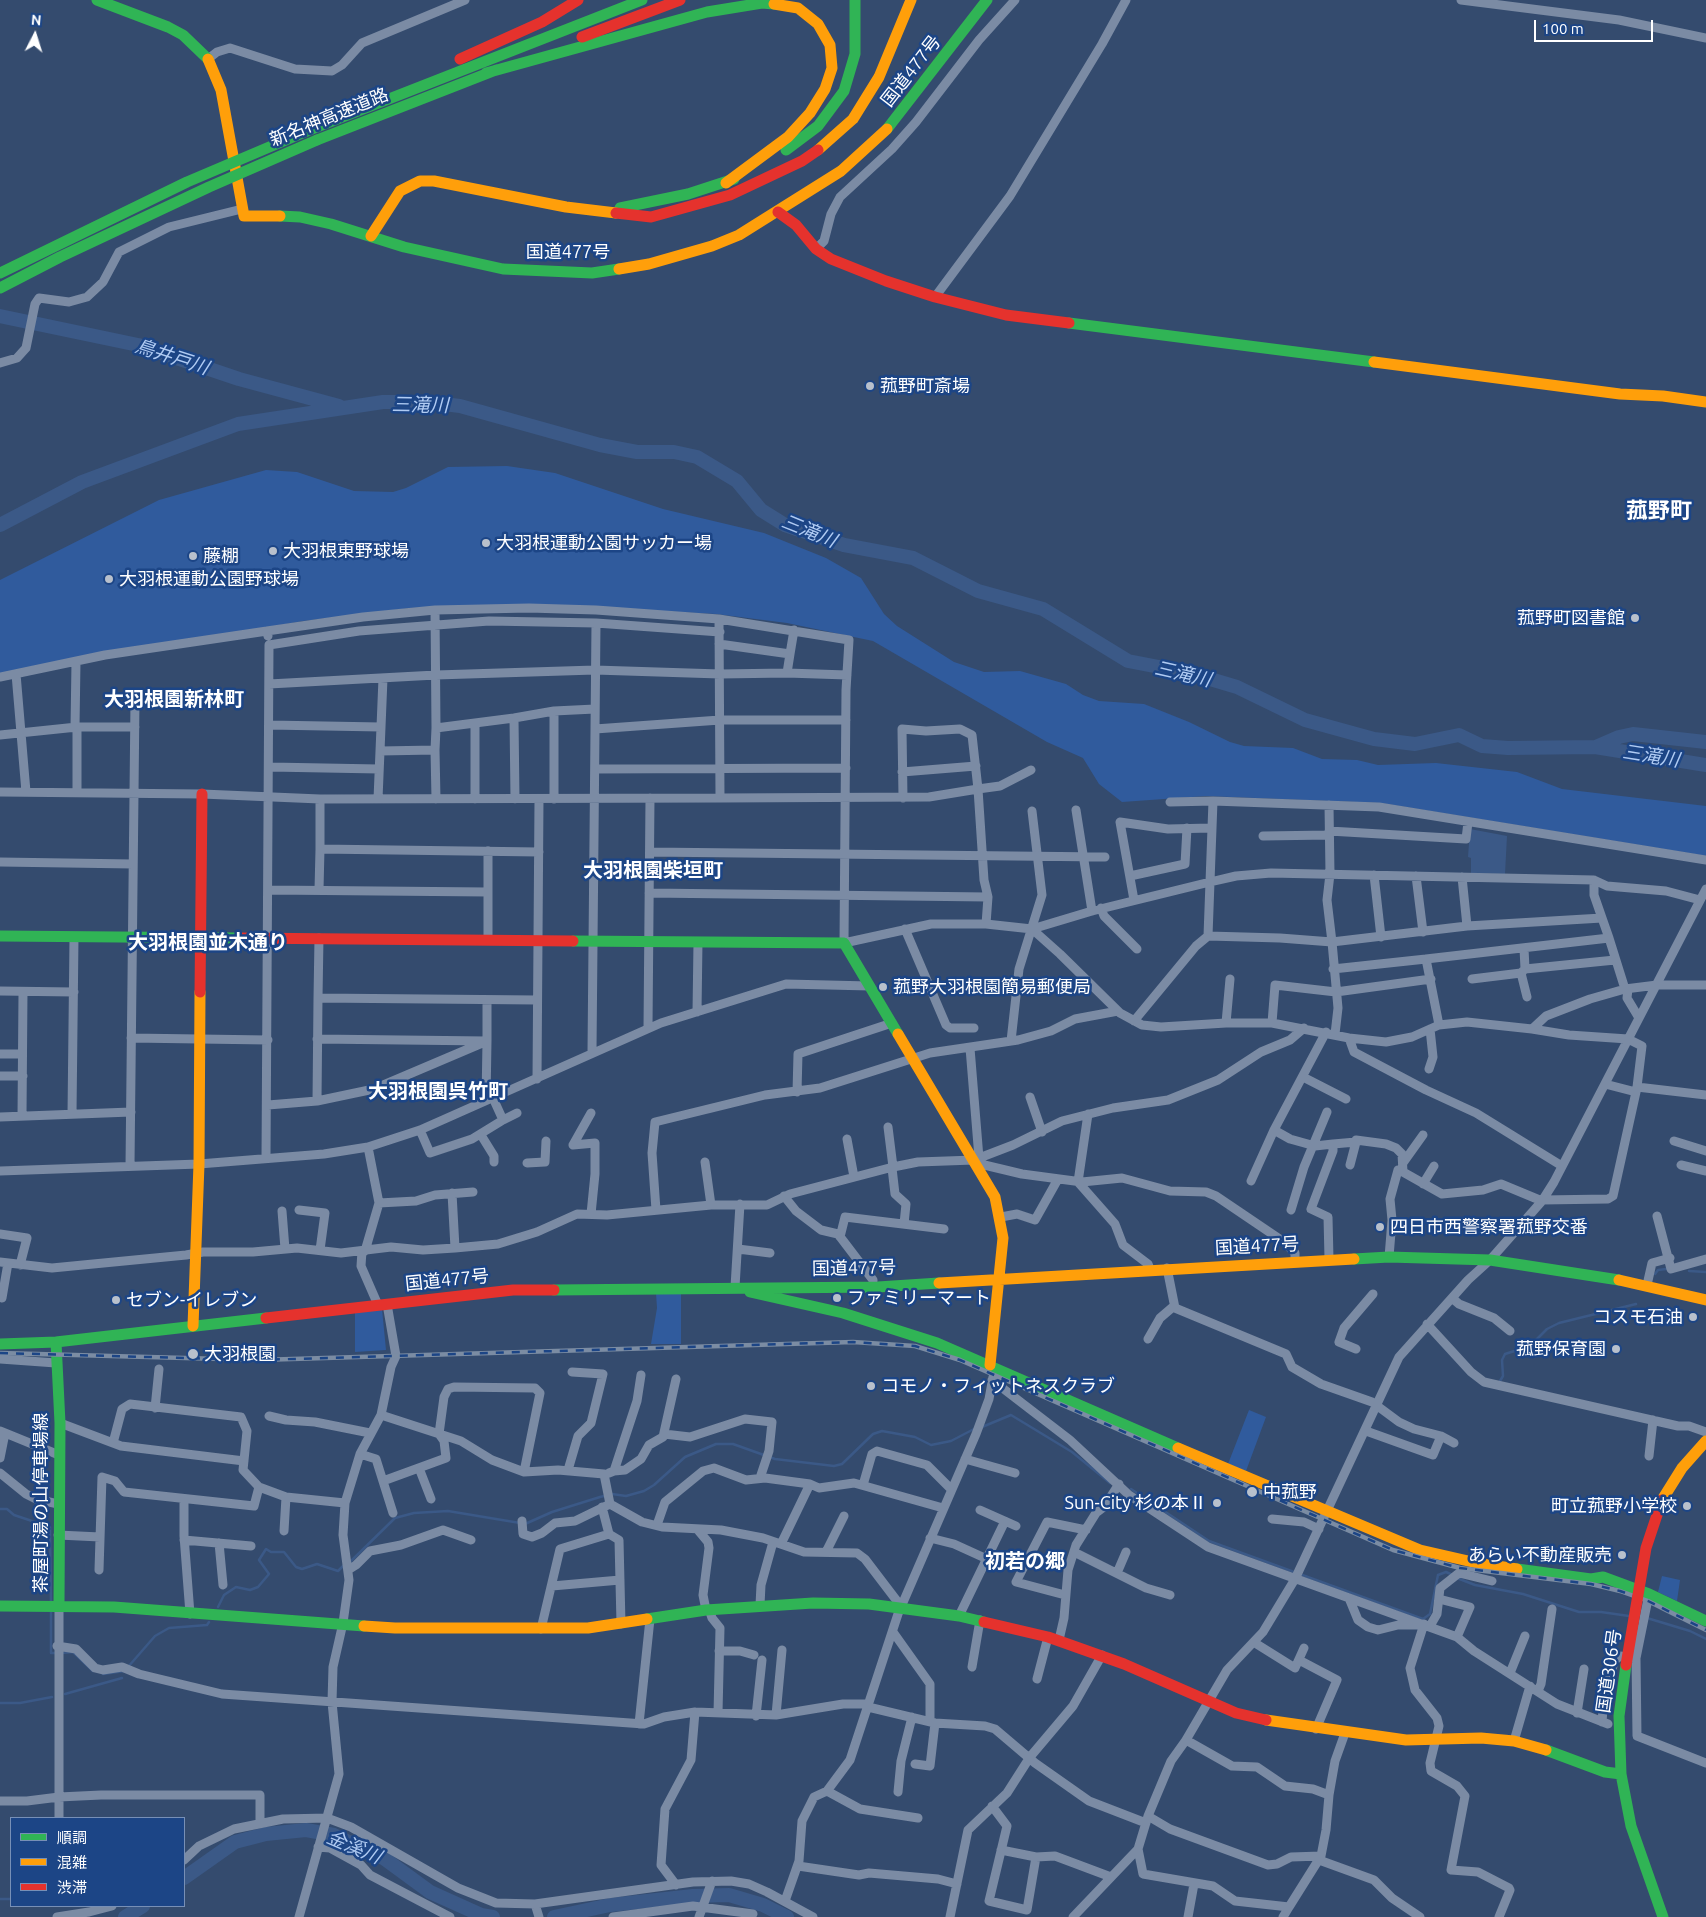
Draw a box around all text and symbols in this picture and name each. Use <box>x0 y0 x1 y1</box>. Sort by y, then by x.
north arrow <box>10 10 60 60</box>
scale bar <box>1536 10 1655 42</box>
text: N <box>30 12 42 28</box>
text: 100 m <box>1542 20 1584 37</box>
street label: 国道477号 <box>876 31 946 111</box>
street label: 新名神高速道路 <box>267 83 391 151</box>
street label: 国道477号 <box>526 241 610 263</box>
water label: 鳥井戸川 <box>132 334 212 380</box>
place label: 菰野町斎場 <box>880 375 970 397</box>
marker: 菰野町斎場 <box>864 380 876 392</box>
water label: 三滝川 <box>391 393 449 417</box>
district label: 菰野町 <box>1626 498 1692 524</box>
water label: 三滝川 <box>778 510 840 552</box>
place label: 大羽根運動公園サッカー場 <box>496 532 712 554</box>
marker: 大羽根運動公園サッカー場 <box>480 537 492 549</box>
place label: 大羽根東野球場 <box>283 540 409 562</box>
place label: 藤棚 <box>203 545 239 567</box>
marker: 大羽根東野球場 <box>267 545 279 557</box>
marker: 藤棚 <box>187 550 199 562</box>
place label: 大羽根運動公園野球場 <box>119 568 299 590</box>
marker: 大羽根運動公園野球場 <box>103 573 115 585</box>
place label: 菰野町図書館 <box>1517 607 1625 629</box>
marker: 菰野町図書館 <box>1629 612 1641 624</box>
water label: 三滝川 <box>1153 656 1213 692</box>
district label: 大羽根園新林町 <box>104 687 244 711</box>
water label: 三滝川 <box>1621 740 1681 772</box>
district label: 大羽根園柴垣町 <box>583 858 723 882</box>
district label: 大羽根園並木通り <box>128 930 288 954</box>
place label: 菰野大羽根園簡易郵便局 <box>893 976 1091 998</box>
marker: 菰野大羽根園簡易郵便局 <box>877 981 889 993</box>
district label: 大羽根園呉竹町 <box>368 1079 508 1103</box>
place label: 四日市西警察署菰野交番 <box>1390 1216 1588 1238</box>
marker: 四日市西警察署菰野交番 <box>1374 1221 1386 1233</box>
street label: 国道477号 <box>1214 1233 1300 1259</box>
street label: 国道477号 <box>812 1256 896 1280</box>
street label: 国道477号 <box>404 1265 490 1295</box>
place label: ファミリーマート <box>847 1287 991 1309</box>
place label: セブン-イレブン <box>126 1289 257 1311</box>
marker: ファミリーマート <box>831 1292 843 1304</box>
marker: セブン-イレブン <box>110 1294 122 1306</box>
place label: コスモ石油 <box>1593 1306 1683 1328</box>
marker: コスモ石油 <box>1687 1311 1699 1323</box>
place label: 菰野保育園 <box>1516 1338 1606 1360</box>
place label: 大羽根園 <box>204 1343 276 1365</box>
marker: 菰野保育園 <box>1610 1343 1622 1355</box>
marker: 大羽根園 <box>186 1347 200 1361</box>
place label: コモノ・フィットネスクラブ <box>881 1375 1115 1397</box>
marker: コモノ・フィットネスクラブ <box>865 1380 877 1392</box>
street label: 茶屋町湯の山停車場線 <box>30 1413 52 1593</box>
place label: 中菰野 <box>1263 1481 1317 1503</box>
marker: 中菰野 <box>1245 1485 1259 1499</box>
place label: Sun-City 杉の本Ⅱ <box>1064 1492 1207 1514</box>
place label: 町立菰野小学校 <box>1551 1495 1677 1517</box>
marker: Sun-City 杉の本Ⅱ <box>1211 1497 1223 1509</box>
marker: 町立菰野小学校 <box>1681 1500 1693 1512</box>
place label: あらい不動産販売 <box>1468 1544 1612 1566</box>
district label: 初若の郷 <box>985 1549 1065 1573</box>
marker: あらい不動産販売 <box>1616 1549 1628 1561</box>
street label: 国道306号 <box>1592 1628 1626 1714</box>
legend <box>10 1817 185 1907</box>
water label: 金溪川 <box>323 1825 385 1869</box>
text: 順調 <box>57 1829 87 1846</box>
text: 混雑 <box>57 1854 87 1871</box>
text: 渋滞 <box>57 1879 87 1896</box>

